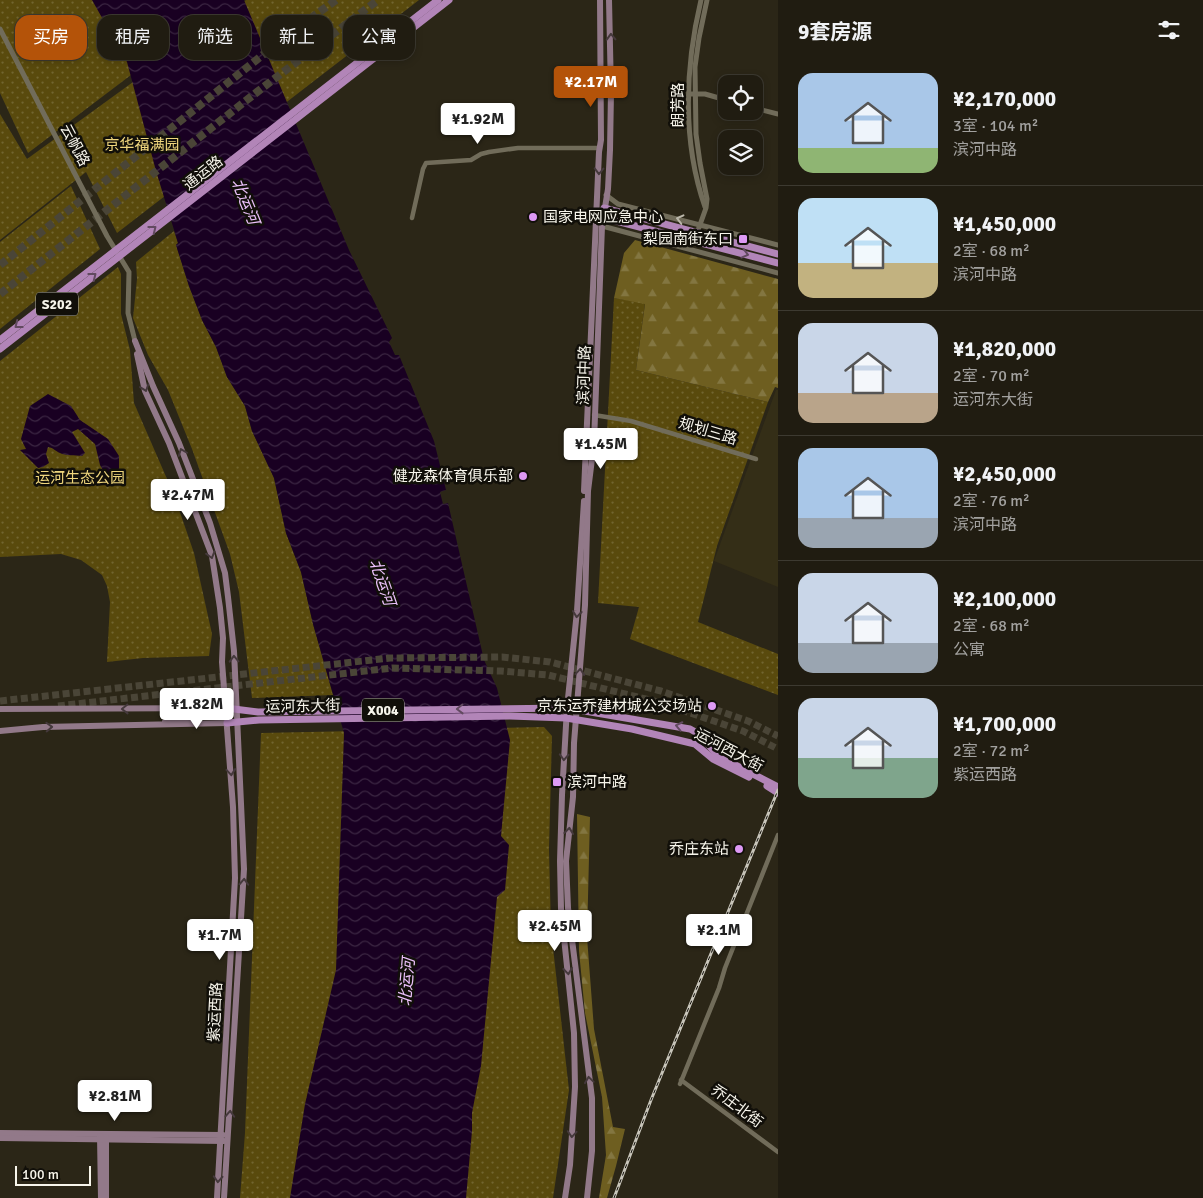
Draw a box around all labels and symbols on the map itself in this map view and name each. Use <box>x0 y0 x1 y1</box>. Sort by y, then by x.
one-way arrow <box>605 33 616 41</box>
pin: ¥2.17M <box>550 66 632 108</box>
street label: 朗芳路 <box>669 82 687 128</box>
pin: ¥1.92M <box>437 102 519 145</box>
street label: 云帆路 <box>56 121 94 169</box>
park label: 京华福满园 <box>104 136 180 154</box>
street label: 通运路 <box>180 152 226 194</box>
one-way arrow <box>594 168 604 175</box>
water label: 北运河 <box>227 175 264 230</box>
place label: 国家电网应急中心 <box>543 208 663 226</box>
marker: 国家电网应急中心 <box>527 211 539 223</box>
one-way arrow <box>677 215 685 225</box>
one-way arrow <box>147 227 156 235</box>
place label: 梨园南街东口 <box>643 230 733 248</box>
marker: 梨园南街东口 <box>737 233 749 245</box>
one-way arrow <box>741 249 749 259</box>
one-way arrow <box>88 272 97 281</box>
road number: S202 <box>36 292 78 316</box>
one-way arrow <box>15 320 24 329</box>
street label: 滨河中路 <box>574 345 594 405</box>
one-way arrow <box>139 383 149 392</box>
street label: 规划三路 <box>677 414 739 448</box>
pin: ¥1.45M <box>560 428 642 470</box>
one-way arrow <box>178 449 188 457</box>
place label: 健龙森体育俱乐部 <box>393 467 513 485</box>
park label: 运河生态公园 <box>35 469 125 487</box>
marker: 健龙森体育俱乐部 <box>517 470 529 482</box>
pin: ¥2.47M <box>147 478 229 521</box>
one-way arrow <box>205 551 216 560</box>
water label: 北运河 <box>365 556 400 611</box>
one-way arrow <box>572 610 583 618</box>
one-way arrow <box>229 655 239 663</box>
one-way arrow <box>574 668 585 676</box>
pin: ¥1.82M <box>156 688 238 730</box>
street label: 运河东大街 <box>265 696 341 716</box>
place label: 京东运乔建材城公交场站 <box>537 697 702 715</box>
road number: X004 <box>362 698 404 722</box>
marker: 京东运乔建材城公交场站 <box>706 700 718 712</box>
one-way arrow <box>120 704 128 714</box>
one-way arrow <box>455 704 463 714</box>
one-way arrow <box>45 722 53 733</box>
one-way arrow <box>674 722 683 732</box>
street label: 运河西大街 <box>692 724 766 776</box>
one-way arrow <box>559 753 570 761</box>
one-way arrow <box>225 768 236 776</box>
place label: 滨河中路 <box>567 773 627 791</box>
marker: 滨河中路 <box>551 776 563 788</box>
one-way arrow <box>564 827 575 835</box>
place label: 乔庄东站 <box>669 840 729 858</box>
marker: 乔庄东站 <box>733 843 745 855</box>
one-way arrow <box>238 878 249 886</box>
pin: ¥2.45M <box>514 910 596 952</box>
pin: ¥2.1M <box>684 914 754 956</box>
pin: ¥1.7M <box>185 918 255 961</box>
water label: 北运河 <box>395 954 419 1007</box>
one-way arrow <box>562 968 573 976</box>
street label: 紫运西路 <box>204 982 226 1042</box>
one-way arrow <box>584 1075 595 1083</box>
pin: ¥2.81M <box>74 1080 156 1122</box>
street label: 乔庄北街 <box>708 1081 766 1131</box>
one-way arrow <box>225 1110 236 1118</box>
one-way arrow <box>567 1130 578 1138</box>
scale bar <box>15 1163 91 1186</box>
one-way arrow <box>212 1175 223 1183</box>

